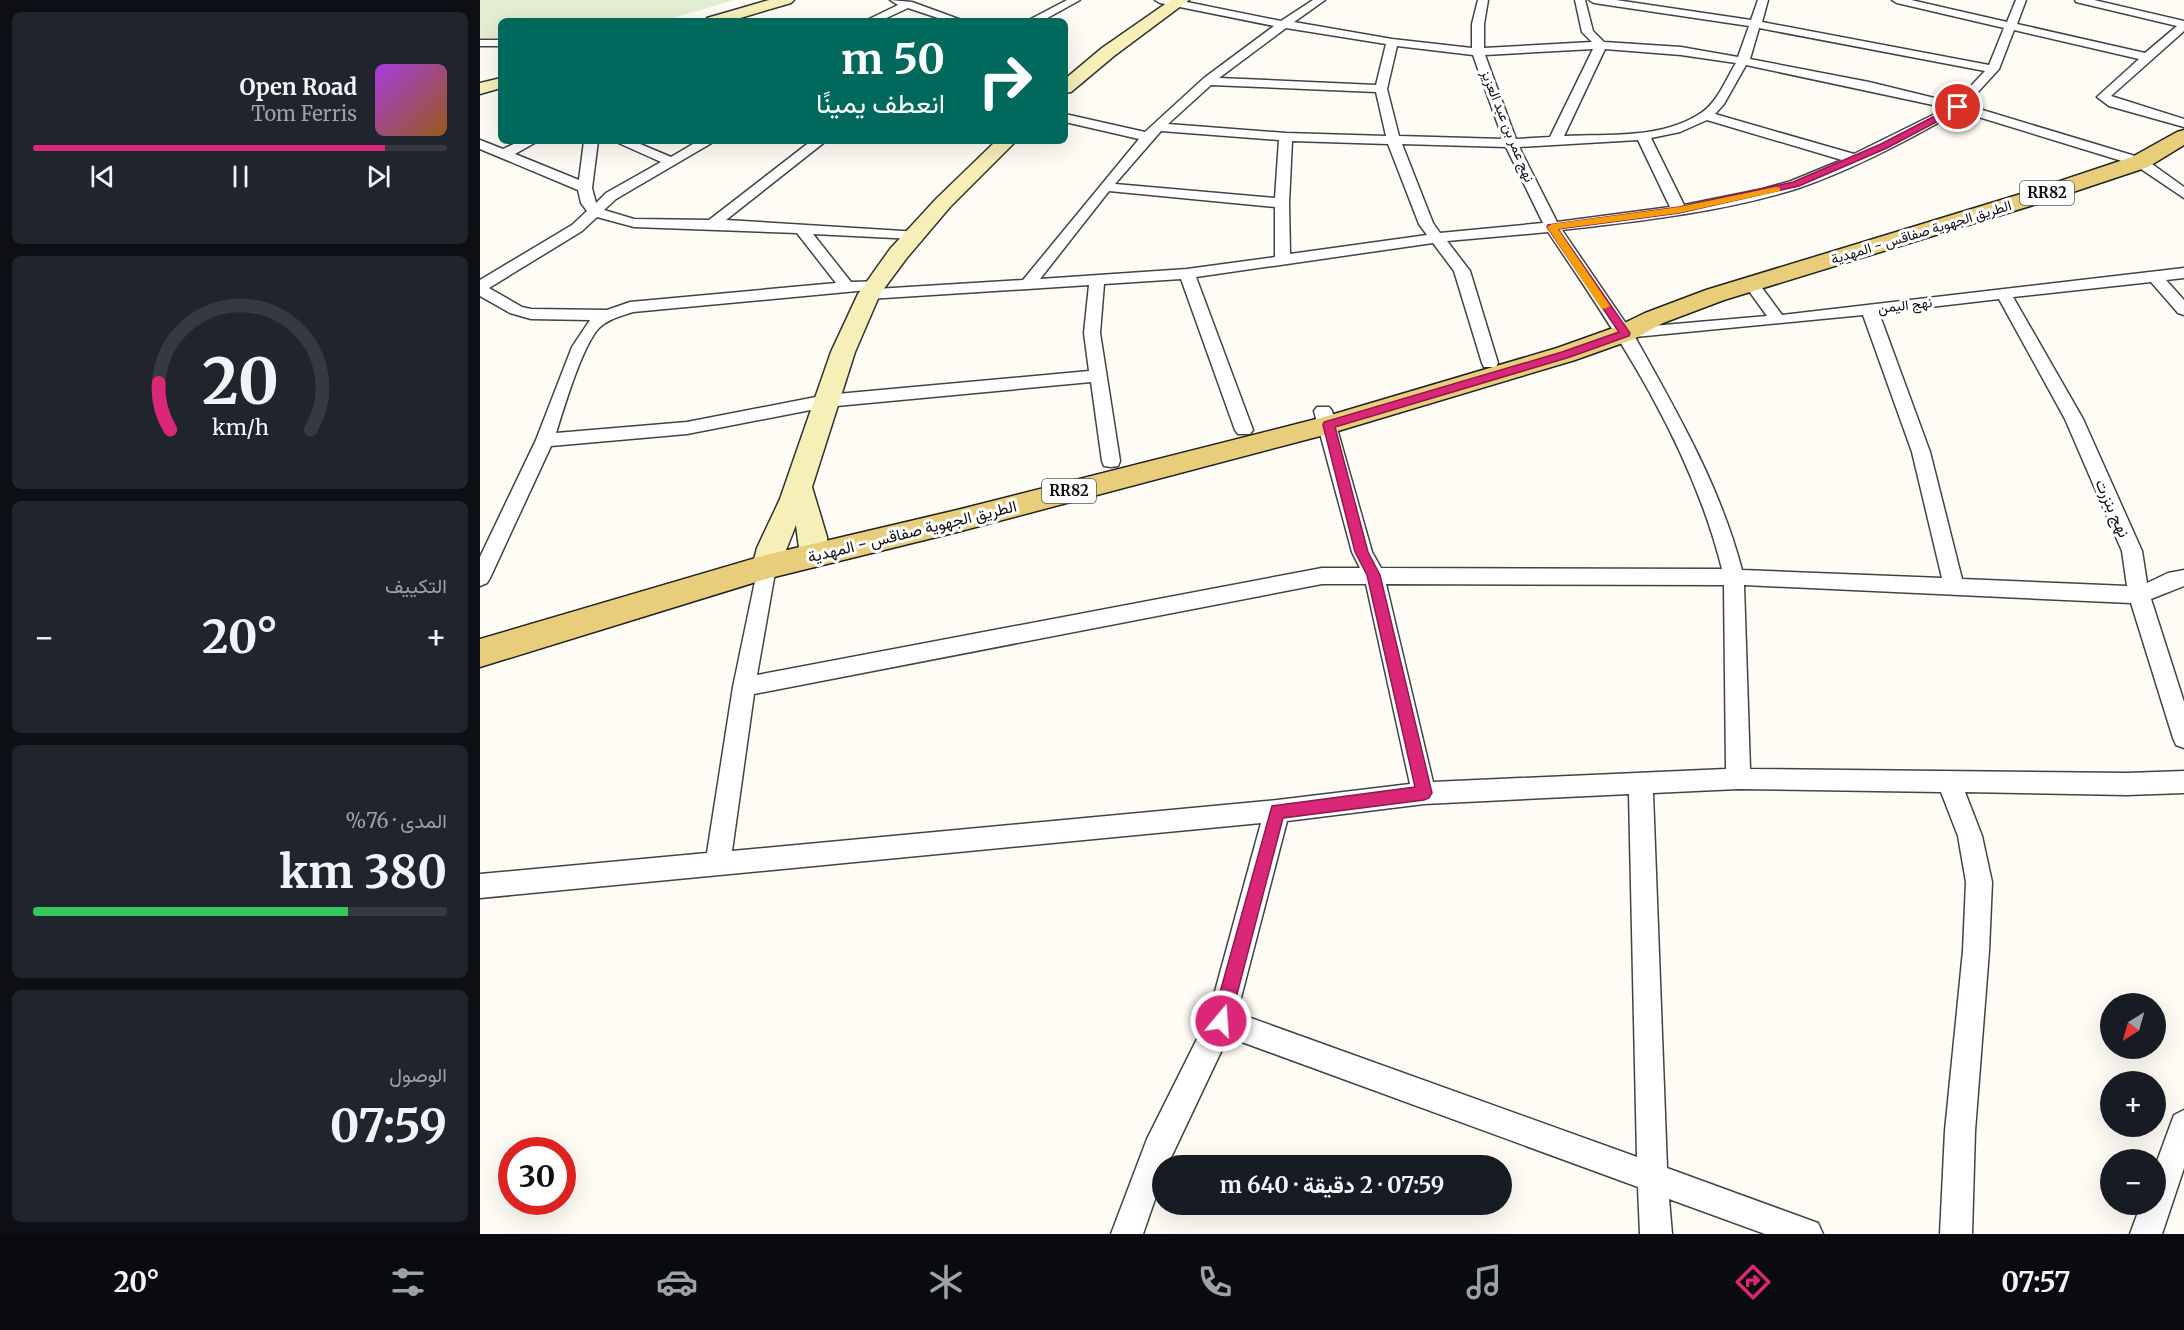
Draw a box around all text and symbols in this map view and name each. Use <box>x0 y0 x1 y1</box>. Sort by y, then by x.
text: 50 m <box>841 33 945 85</box>
icon: right <box>966 42 1044 120</box>
street label: نهج عمر بن عبد العزيز <box>1475 66 1539 185</box>
text: Open Road <box>239 73 357 101</box>
pin <box>1932 81 1983 132</box>
text: انعطف يمينًا <box>816 86 945 120</box>
icon: arrive <box>1941 90 1974 123</box>
text: Tom Ferris <box>251 101 357 126</box>
icon: previous <box>86 160 119 193</box>
icon: pause <box>224 160 257 193</box>
icon: next <box>362 160 395 193</box>
road number: RR82 <box>2020 181 2074 205</box>
street label: الطريق الجهوية صفاقس - المهدية <box>1829 196 2013 268</box>
street label: نهج اليمن <box>1877 293 1933 319</box>
text: 20 <box>201 343 279 421</box>
text: km/h <box>212 414 268 441</box>
street label: نهج بنزرت <box>2090 476 2135 541</box>
road number: RR82 <box>1042 479 1096 503</box>
street label: الطريق الجهوية صفاقس - المهدية <box>805 495 1019 568</box>
text: التكييف <box>385 573 447 598</box>
text: 20° <box>202 609 278 665</box>
text: − <box>33 617 55 658</box>
text: + <box>425 617 447 658</box>
text: المدى · 76% <box>346 808 447 833</box>
text: 380 km <box>279 844 447 900</box>
position arrow <box>1189 989 1253 1053</box>
north arrow <box>2100 993 2166 1059</box>
map controls <box>2100 993 2166 1215</box>
text: الوصول <box>389 1062 447 1087</box>
button: + <box>2100 1071 2166 1137</box>
text: 07:59 <box>330 1098 447 1154</box>
speed limit sign: 30 <box>498 1137 576 1215</box>
button: − <box>2100 1149 2166 1215</box>
text: 07:59 · 2 دقيقة · 640 m <box>1220 1171 1444 1199</box>
icon: filters <box>387 1261 429 1303</box>
icon: car <box>656 1261 698 1303</box>
icon: climate <box>925 1261 967 1303</box>
icon: phone <box>1194 1261 1236 1303</box>
icon: music <box>1463 1261 1505 1303</box>
icon: directions <box>1732 1261 1774 1303</box>
text: 20° <box>114 1265 159 1299</box>
text: 07:57 <box>2001 1265 2070 1299</box>

